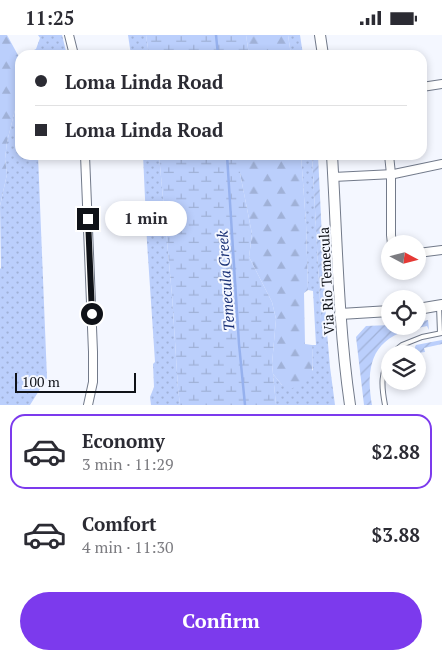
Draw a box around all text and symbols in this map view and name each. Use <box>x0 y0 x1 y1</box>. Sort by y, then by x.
text: 11:25 <box>25 5 74 30</box>
text: Loma Linda Road <box>65 69 223 94</box>
text: Loma Linda Road <box>65 117 223 142</box>
callout: 1 min <box>106 201 188 237</box>
text: 1 min <box>124 207 168 229</box>
route end <box>77 208 99 230</box>
street label: Via Rio Temecula <box>314 226 338 336</box>
water label: Temecula Creek <box>211 229 238 332</box>
north arrow <box>381 235 426 280</box>
map controls <box>381 235 426 390</box>
button: locate <box>381 290 426 335</box>
route start <box>81 303 103 325</box>
button: layers <box>381 345 426 390</box>
scale bar <box>15 370 136 393</box>
text: 100 m <box>22 372 60 391</box>
text: Economy <box>82 428 165 453</box>
icon: car <box>22 429 67 474</box>
text: $2.88 <box>371 439 420 464</box>
text: 3 min · 11:29 <box>82 453 174 475</box>
text: Comfort <box>82 511 157 536</box>
icon: car <box>22 512 67 557</box>
text: $3.88 <box>371 522 420 547</box>
text: 4 min · 11:30 <box>82 536 174 558</box>
button: Confirm <box>20 592 422 650</box>

